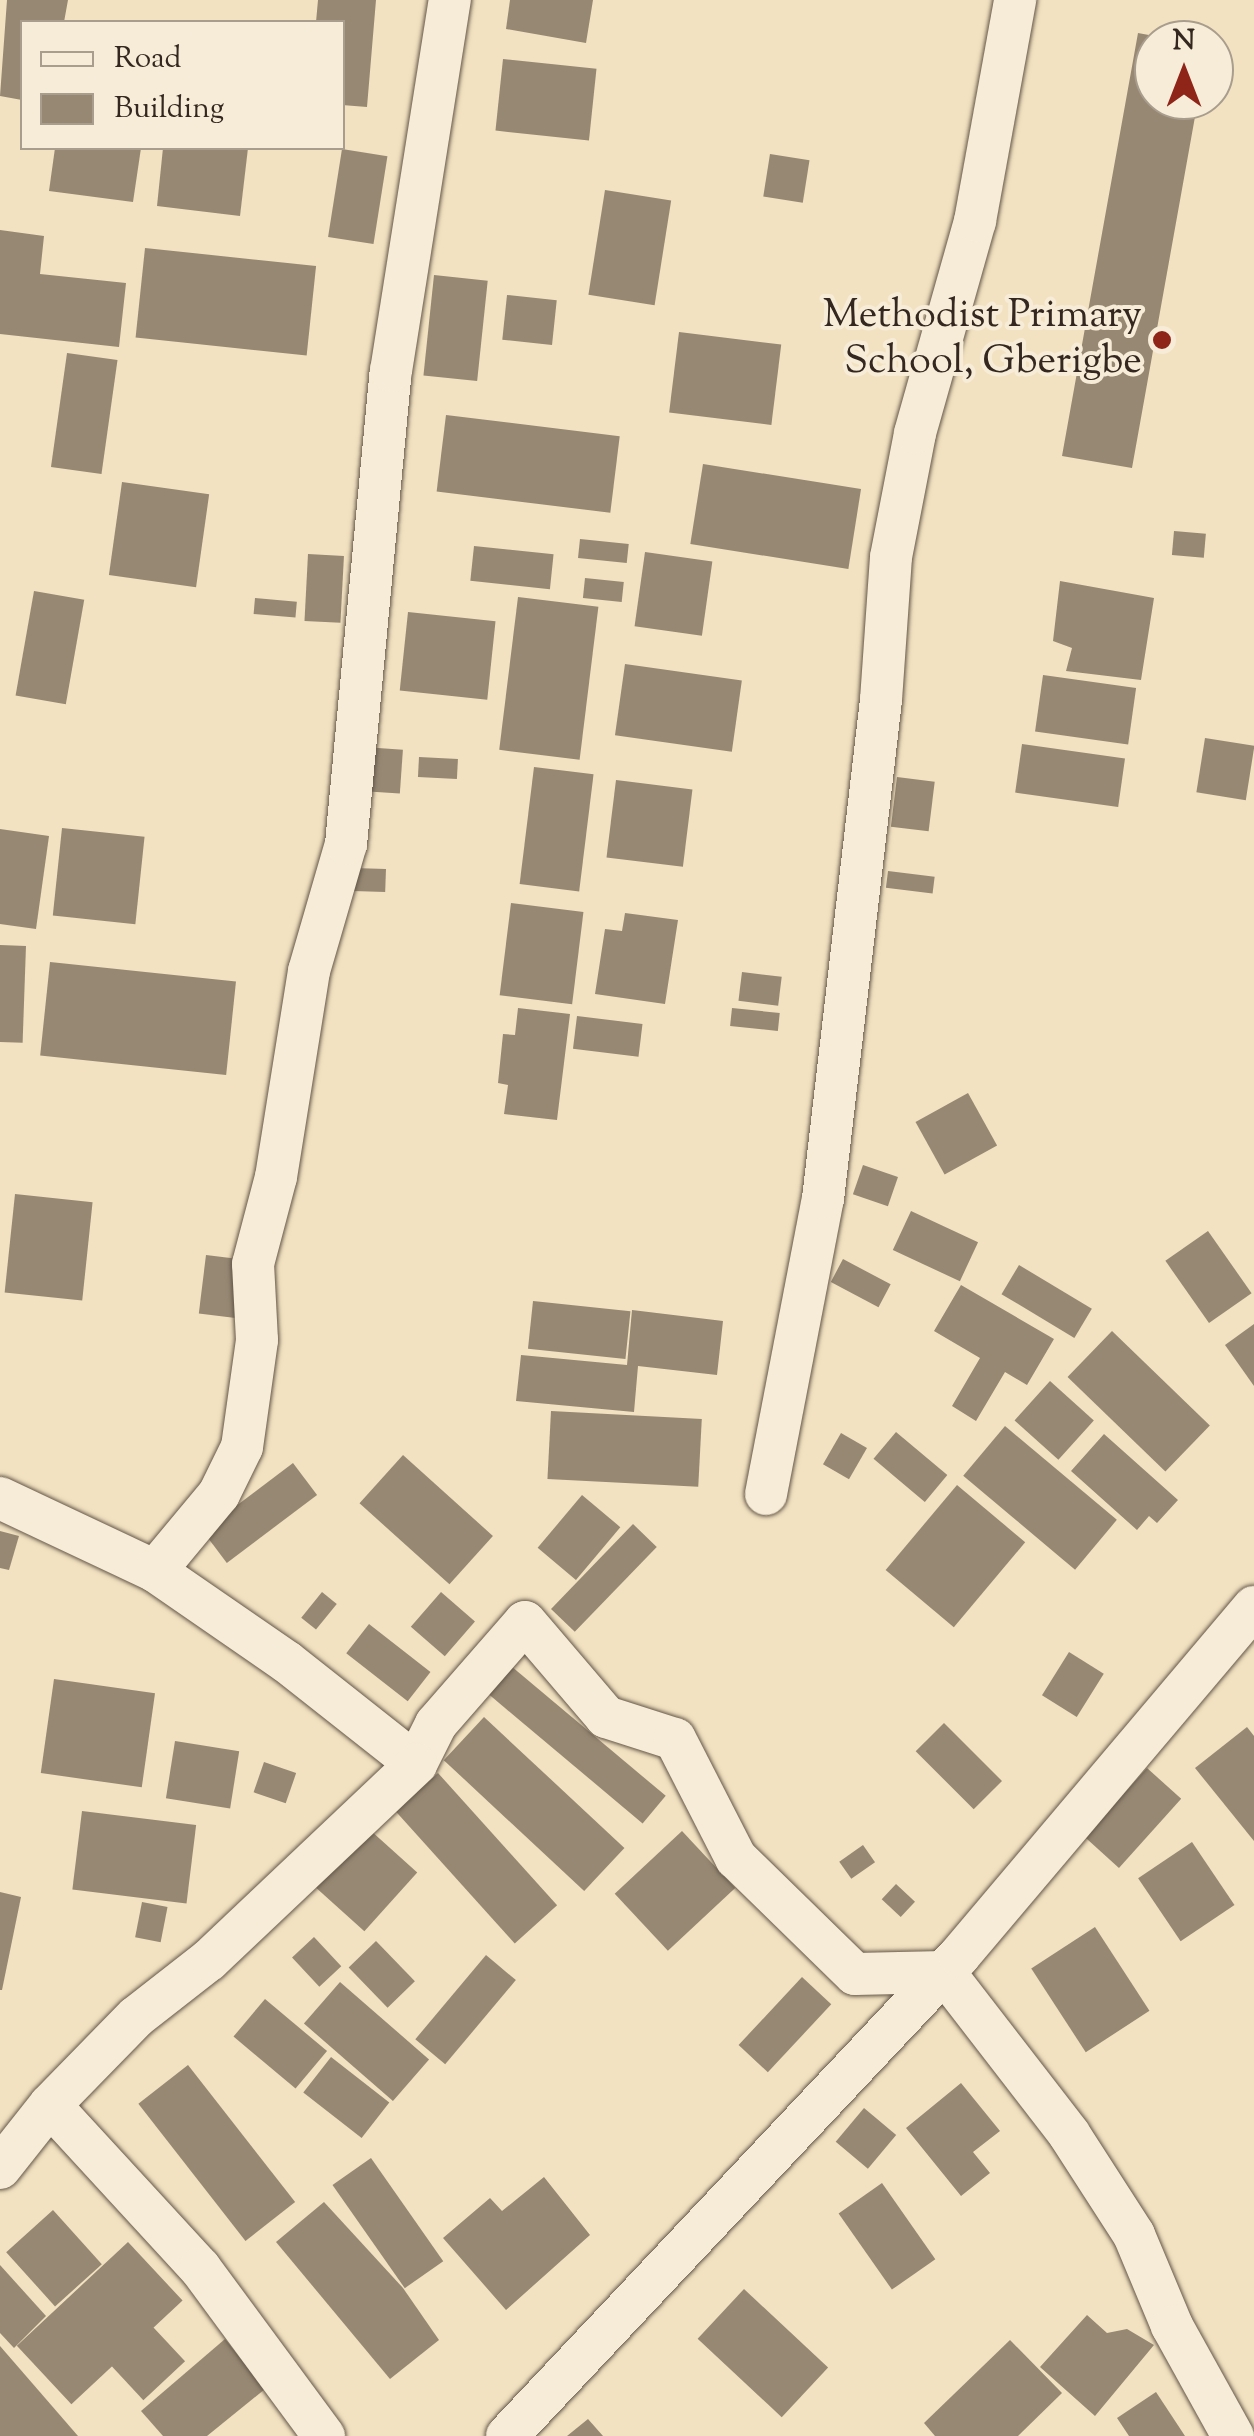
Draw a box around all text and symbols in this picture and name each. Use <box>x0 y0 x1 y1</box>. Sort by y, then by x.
legend <box>20 20 345 150</box>
north arrow <box>1134 20 1234 120</box>
text: N <box>1173 22 1195 62</box>
text: Road <box>114 38 181 81</box>
text: Building <box>114 88 224 131</box>
place label: Methodist Primary School, Gberigbe <box>823 293 1142 387</box>
marker: Methodist Primary School, Gberigbe <box>1151 329 1173 351</box>

